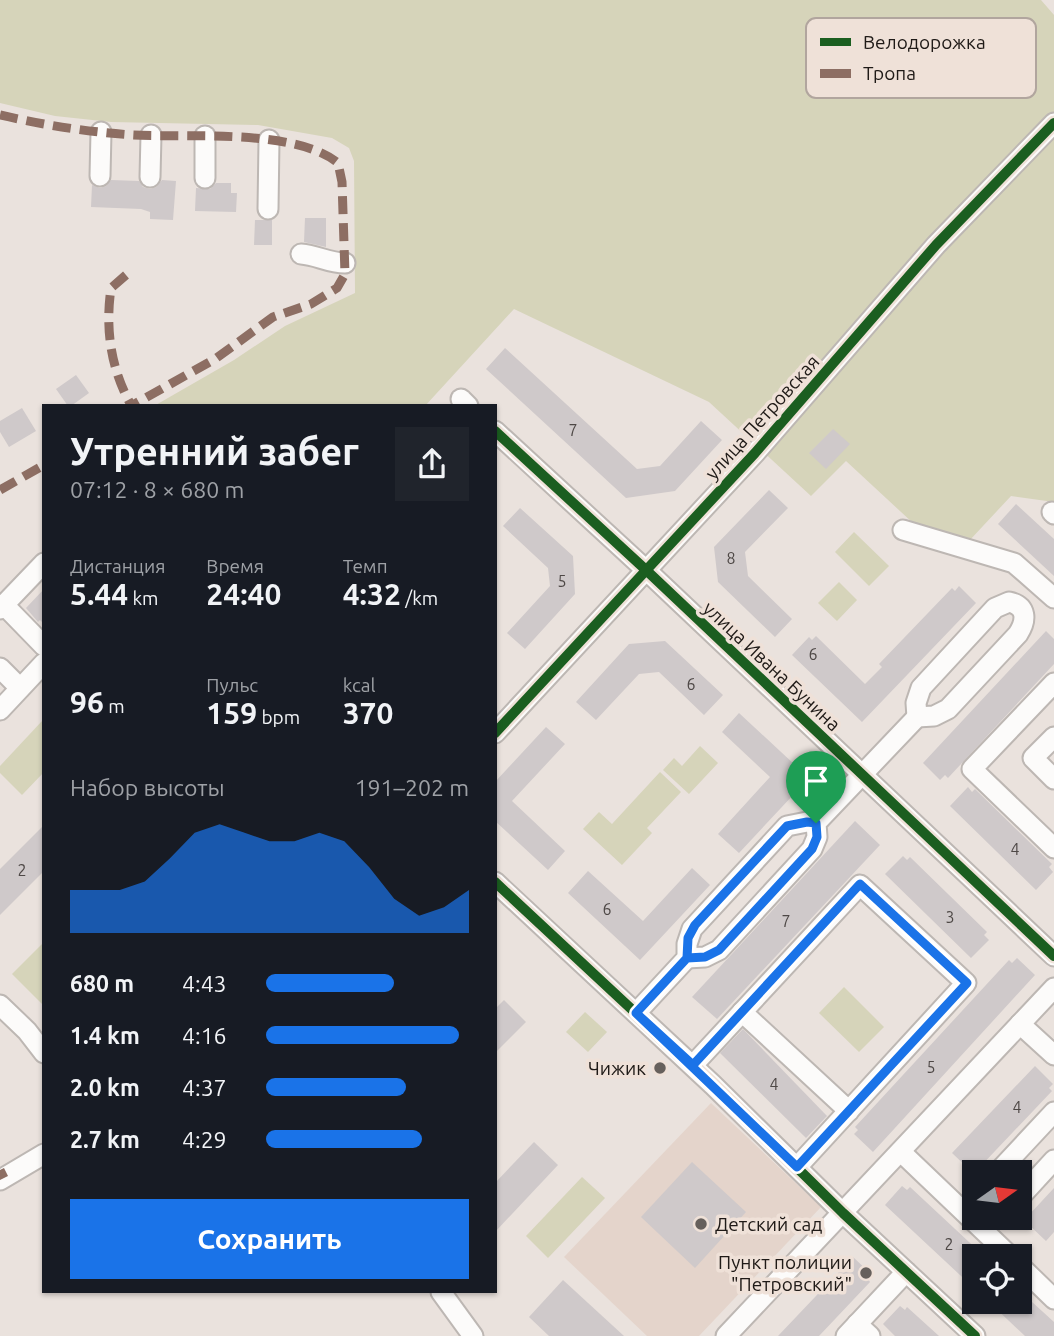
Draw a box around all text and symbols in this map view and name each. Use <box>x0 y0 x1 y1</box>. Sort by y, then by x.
legend <box>806 18 1036 98</box>
text: Велодорожка <box>863 31 986 53</box>
text: Тропа <box>863 62 916 84</box>
street label: улица Петровская <box>700 350 824 484</box>
house number: 7 <box>568 421 578 439</box>
button: share <box>395 427 469 501</box>
text: Утренний забег <box>70 430 359 472</box>
text: 07:12 · 8 × 680 m <box>70 477 244 502</box>
house number: 8 <box>726 549 736 567</box>
text: Дистанция <box>70 555 165 577</box>
text: Время <box>206 555 264 577</box>
text: Темп <box>343 555 388 577</box>
house number: 5 <box>557 572 567 590</box>
text: 5.44 <box>70 577 128 611</box>
text: 24:40 <box>206 577 281 611</box>
text: 4:32 <box>343 577 401 611</box>
text: km <box>128 587 158 609</box>
text: /km <box>401 587 438 609</box>
street label: улица Ивана Бунина <box>699 597 845 735</box>
house number: 6 <box>808 645 818 663</box>
text: Пульс <box>206 674 258 696</box>
text: kcal <box>343 674 375 696</box>
house number: 6 <box>686 675 696 693</box>
text: 96 <box>70 685 104 719</box>
text: m <box>104 695 125 717</box>
text: 159 <box>206 696 257 730</box>
text: 370 <box>343 696 393 730</box>
text: bpm <box>257 706 300 728</box>
pin <box>786 751 846 823</box>
icon: arrive <box>797 762 835 800</box>
text: Набор высоты <box>70 775 225 800</box>
text: 191–202 m <box>355 775 469 800</box>
house number: 4 <box>1010 840 1020 858</box>
house number: 2 <box>17 861 27 879</box>
house number: 6 <box>602 900 612 918</box>
house number: 3 <box>945 908 955 926</box>
house number: 7 <box>781 912 791 930</box>
text: 680 m <box>70 971 134 996</box>
text: 4:43 <box>182 971 227 996</box>
text: 1.4 km <box>70 1023 140 1048</box>
text: 4:16 <box>182 1023 227 1048</box>
place label: Чижик <box>588 1057 646 1079</box>
house number: 5 <box>926 1058 936 1076</box>
marker: Чижик <box>652 1060 668 1076</box>
text: 2.0 km <box>70 1075 140 1100</box>
text: 4:37 <box>182 1075 227 1100</box>
house number: 4 <box>769 1075 779 1093</box>
house number: 4 <box>1012 1098 1022 1116</box>
text: 2.7 km <box>70 1127 140 1152</box>
text: 4:29 <box>182 1127 227 1152</box>
north arrow <box>962 1160 1032 1230</box>
map controls <box>962 1160 1032 1314</box>
button: Сохранить <box>70 1199 469 1279</box>
place label: Детский сад <box>715 1213 822 1235</box>
marker: Детский сад <box>693 1216 709 1232</box>
house number: 2 <box>944 1235 954 1253</box>
button: locate <box>962 1244 1032 1314</box>
place label: Пункт полиции "Петровский" <box>718 1251 852 1295</box>
marker: Пункт полиции "Петровский" <box>858 1265 874 1281</box>

